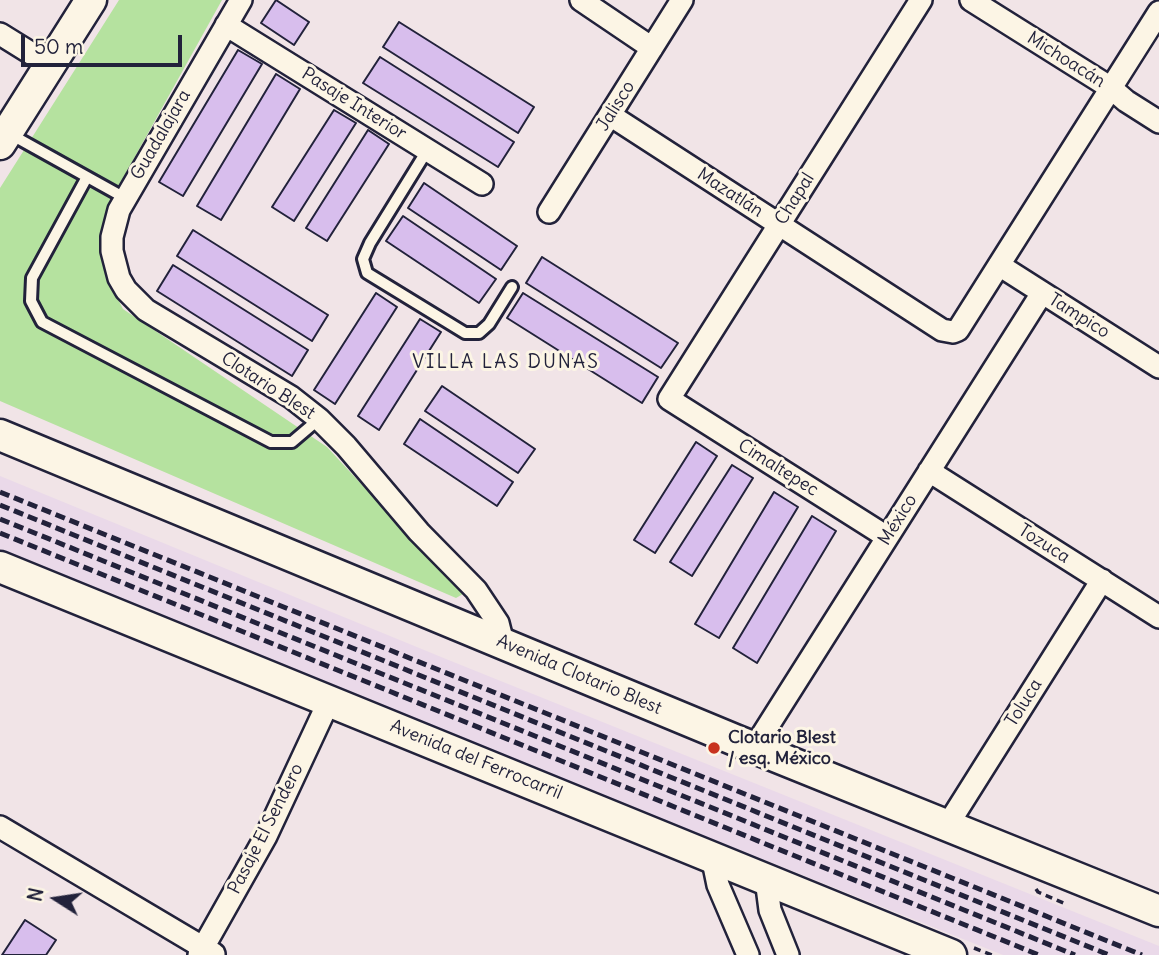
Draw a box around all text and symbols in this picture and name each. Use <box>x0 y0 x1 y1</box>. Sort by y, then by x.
scale bar <box>24 21 186 65</box>
street label: Michoacán <box>1023 27 1109 93</box>
text: 50 m <box>34 33 83 60</box>
street label: Pasaje Interior <box>298 63 410 145</box>
street label: Jalisco <box>592 77 640 135</box>
street label: Guadalajara <box>127 86 195 184</box>
street label: Mazatlán <box>693 164 767 222</box>
street label: Chapal <box>771 169 819 229</box>
street label: Tampico <box>1045 289 1113 343</box>
street label: Clotario Blest <box>217 348 319 424</box>
district label: VILLA LAS DUNAS <box>414 352 598 374</box>
street label: Cimaltepec <box>734 435 822 501</box>
street label: México <box>874 490 922 550</box>
street label: Tozuca <box>1014 520 1074 568</box>
street label: Avenida Clotario Blest <box>493 630 665 720</box>
street label: Toluca <box>1001 675 1047 731</box>
street label: Avenida del Ferrocarril <box>387 716 565 804</box>
place label: Clotario Blest / esq. México <box>728 727 836 770</box>
marker: Clotario Blest / esq. México <box>706 740 722 756</box>
street label: Pasaje El Sendero <box>224 760 308 898</box>
north arrow <box>21 864 91 934</box>
text: N <box>22 886 49 904</box>

